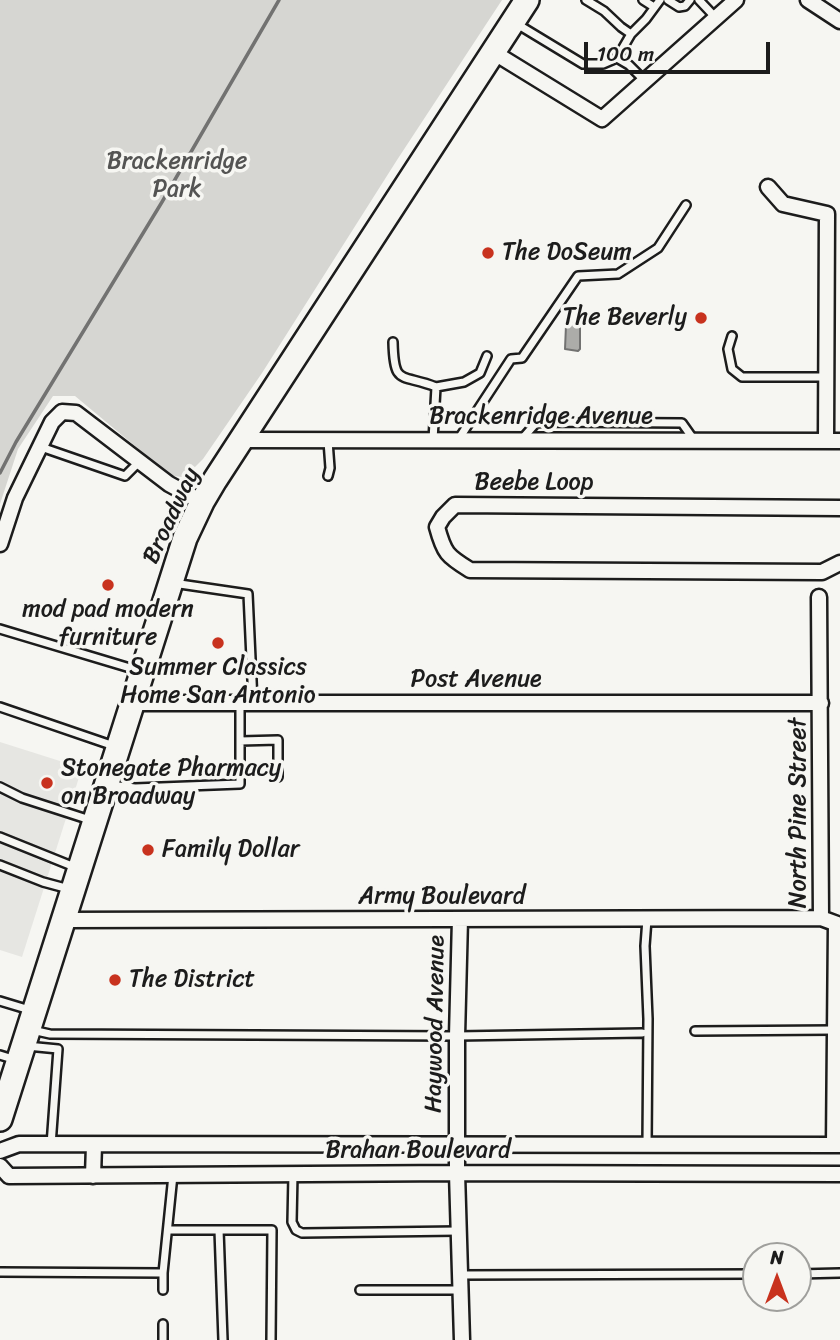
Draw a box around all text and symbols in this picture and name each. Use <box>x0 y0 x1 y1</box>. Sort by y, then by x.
scale bar <box>588 28 774 72</box>
text: 100 m <box>597 35 654 73</box>
park label: Brackenridge Park <box>107 148 247 204</box>
place label: The DoSeum <box>502 239 632 267</box>
marker: The DoSeum <box>480 245 496 261</box>
place label: The Beverly <box>562 304 687 332</box>
marker: The Beverly <box>693 310 709 326</box>
street label: Brackenridge Avenue <box>429 403 653 431</box>
street label: Broadway <box>137 463 207 569</box>
street label: Beebe Loop <box>475 469 593 497</box>
marker: mod pad modern furniture <box>100 577 116 593</box>
place label: mod pad modern furniture <box>22 596 194 652</box>
marker: Summer Classics Home San Antonio <box>210 635 226 651</box>
place label: Summer Classics Home San Antonio <box>120 654 316 710</box>
street label: Post Avenue <box>410 666 542 694</box>
street label: North Pine Street <box>785 718 813 908</box>
place label: Stonegate Pharmacy on Broadway <box>61 755 281 811</box>
marker: Stonegate Pharmacy on Broadway <box>39 775 55 791</box>
place label: Family Dollar <box>162 836 300 864</box>
marker: Family Dollar <box>140 842 156 858</box>
street label: Army Boulevard <box>359 883 525 911</box>
street label: Haywood Avenue <box>420 935 452 1113</box>
place label: The District <box>129 966 255 994</box>
marker: The District <box>107 972 123 988</box>
street label: Brahan Boulevard <box>325 1137 511 1165</box>
text: N <box>770 1241 784 1274</box>
north arrow <box>742 1242 812 1312</box>

